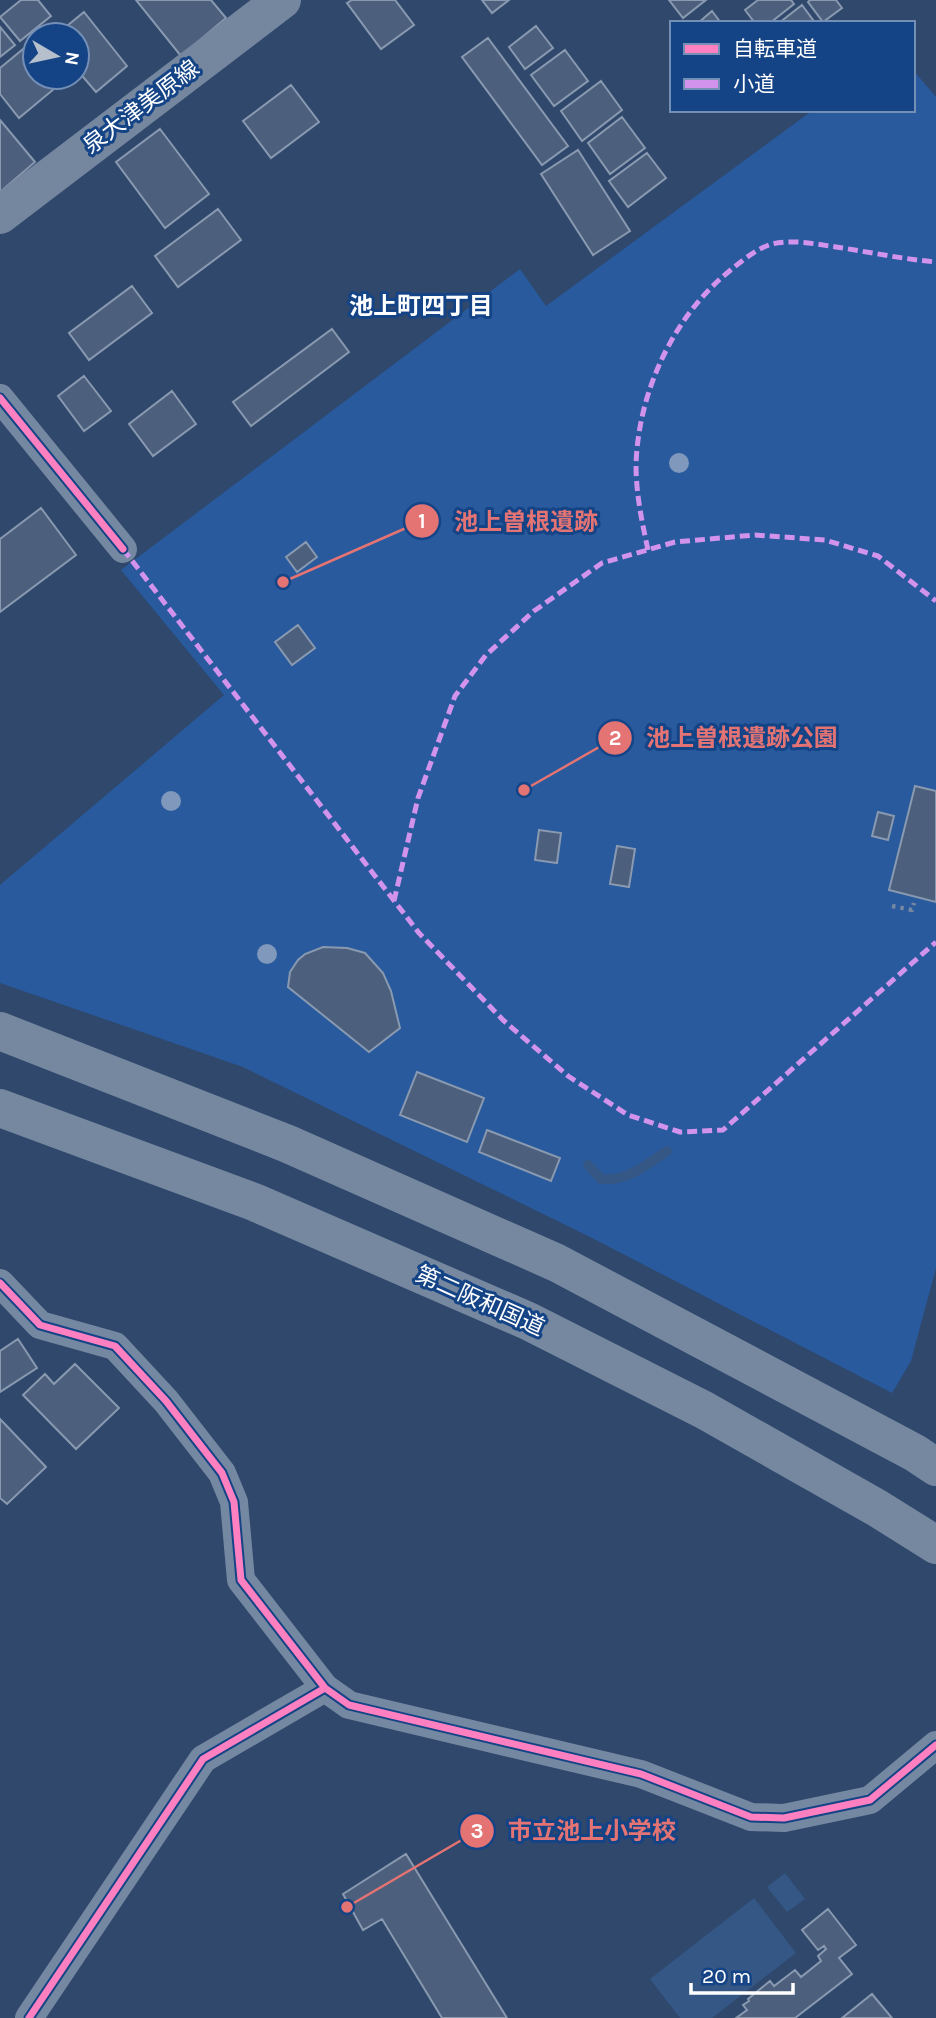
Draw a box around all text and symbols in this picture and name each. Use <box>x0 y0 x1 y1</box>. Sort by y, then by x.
north arrow <box>21 21 91 91</box>
legend <box>670 21 915 112</box>
text: 自転車道 <box>733 37 817 61</box>
text: N <box>60 50 84 67</box>
street label: 泉大津美原線 <box>78 55 204 159</box>
text: 小道 <box>733 72 775 96</box>
district label: 池上町四丁目 <box>349 292 493 320</box>
callout: 池上曽根遺跡 <box>405 499 612 544</box>
text: 池上曽根遺跡 <box>454 508 598 536</box>
text: 1 <box>418 509 426 533</box>
callout: 池上曽根遺跡公園 <box>597 715 852 760</box>
text: 池上曽根遺跡公園 <box>646 724 838 752</box>
text: 2 <box>609 726 621 750</box>
street label: 第二阪和国道 <box>411 1261 549 1341</box>
callout: 市立池上小学校 <box>459 1808 690 1853</box>
text: 市立池上小学校 <box>508 1817 676 1845</box>
text: 3 <box>470 1819 484 1843</box>
scale bar <box>691 1952 792 1996</box>
text: 20 m <box>702 1964 751 1988</box>

